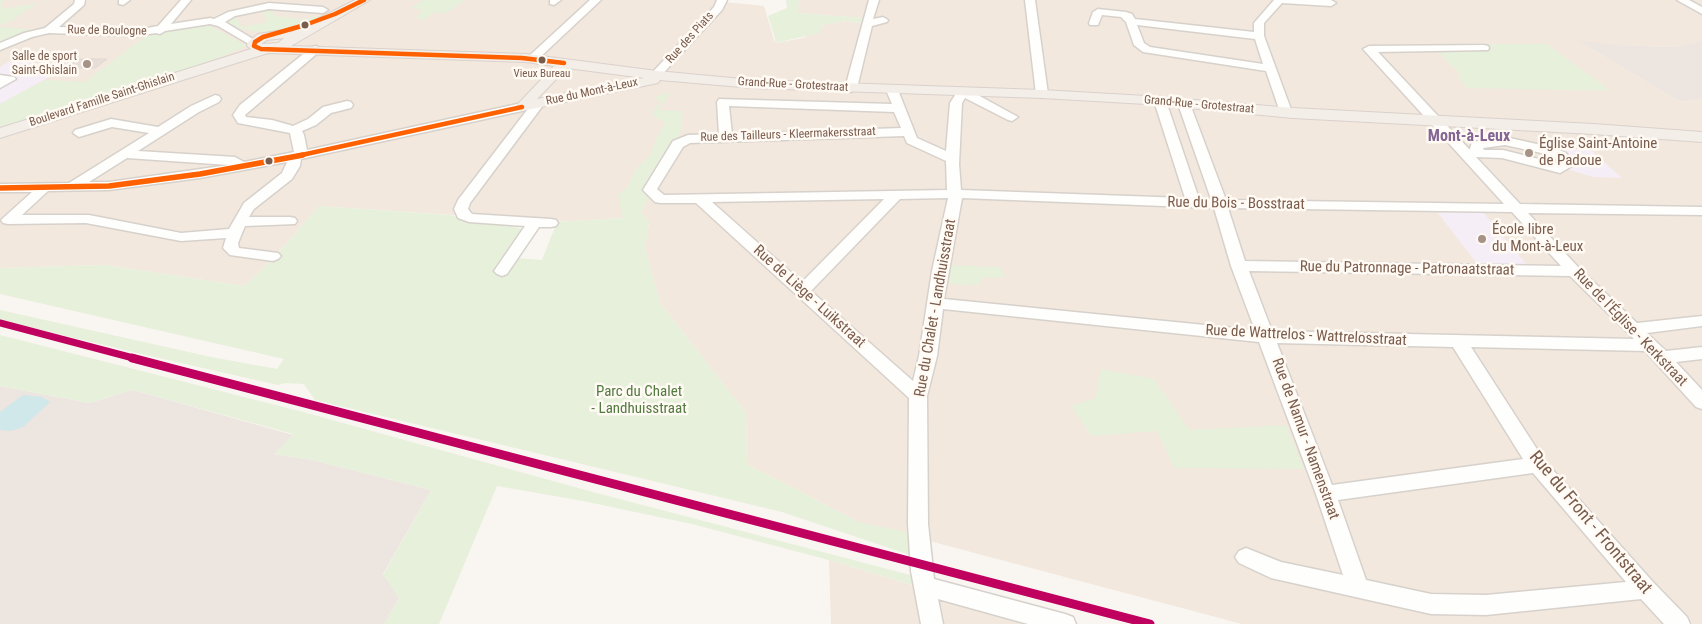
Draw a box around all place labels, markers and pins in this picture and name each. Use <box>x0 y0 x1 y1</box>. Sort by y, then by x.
unlabelled marker <box>300 20 310 30</box>
place label: Salle de sport Saint-Ghislain <box>12 50 77 78</box>
marker: Vieux Bureau <box>537 55 547 65</box>
marker: Salle de sport Saint-Ghislain <box>81 58 93 70</box>
place label: Vieux Bureau <box>514 67 570 81</box>
place label: Église Saint-Antoine de Padoue <box>1539 135 1657 170</box>
marker: Église Saint-Antoine de Padoue <box>1523 147 1535 159</box>
unlabelled marker <box>264 156 274 166</box>
place label: École libre du Mont-à-Leux <box>1492 221 1583 256</box>
marker: École libre du Mont-à-Leux <box>1476 233 1488 245</box>

